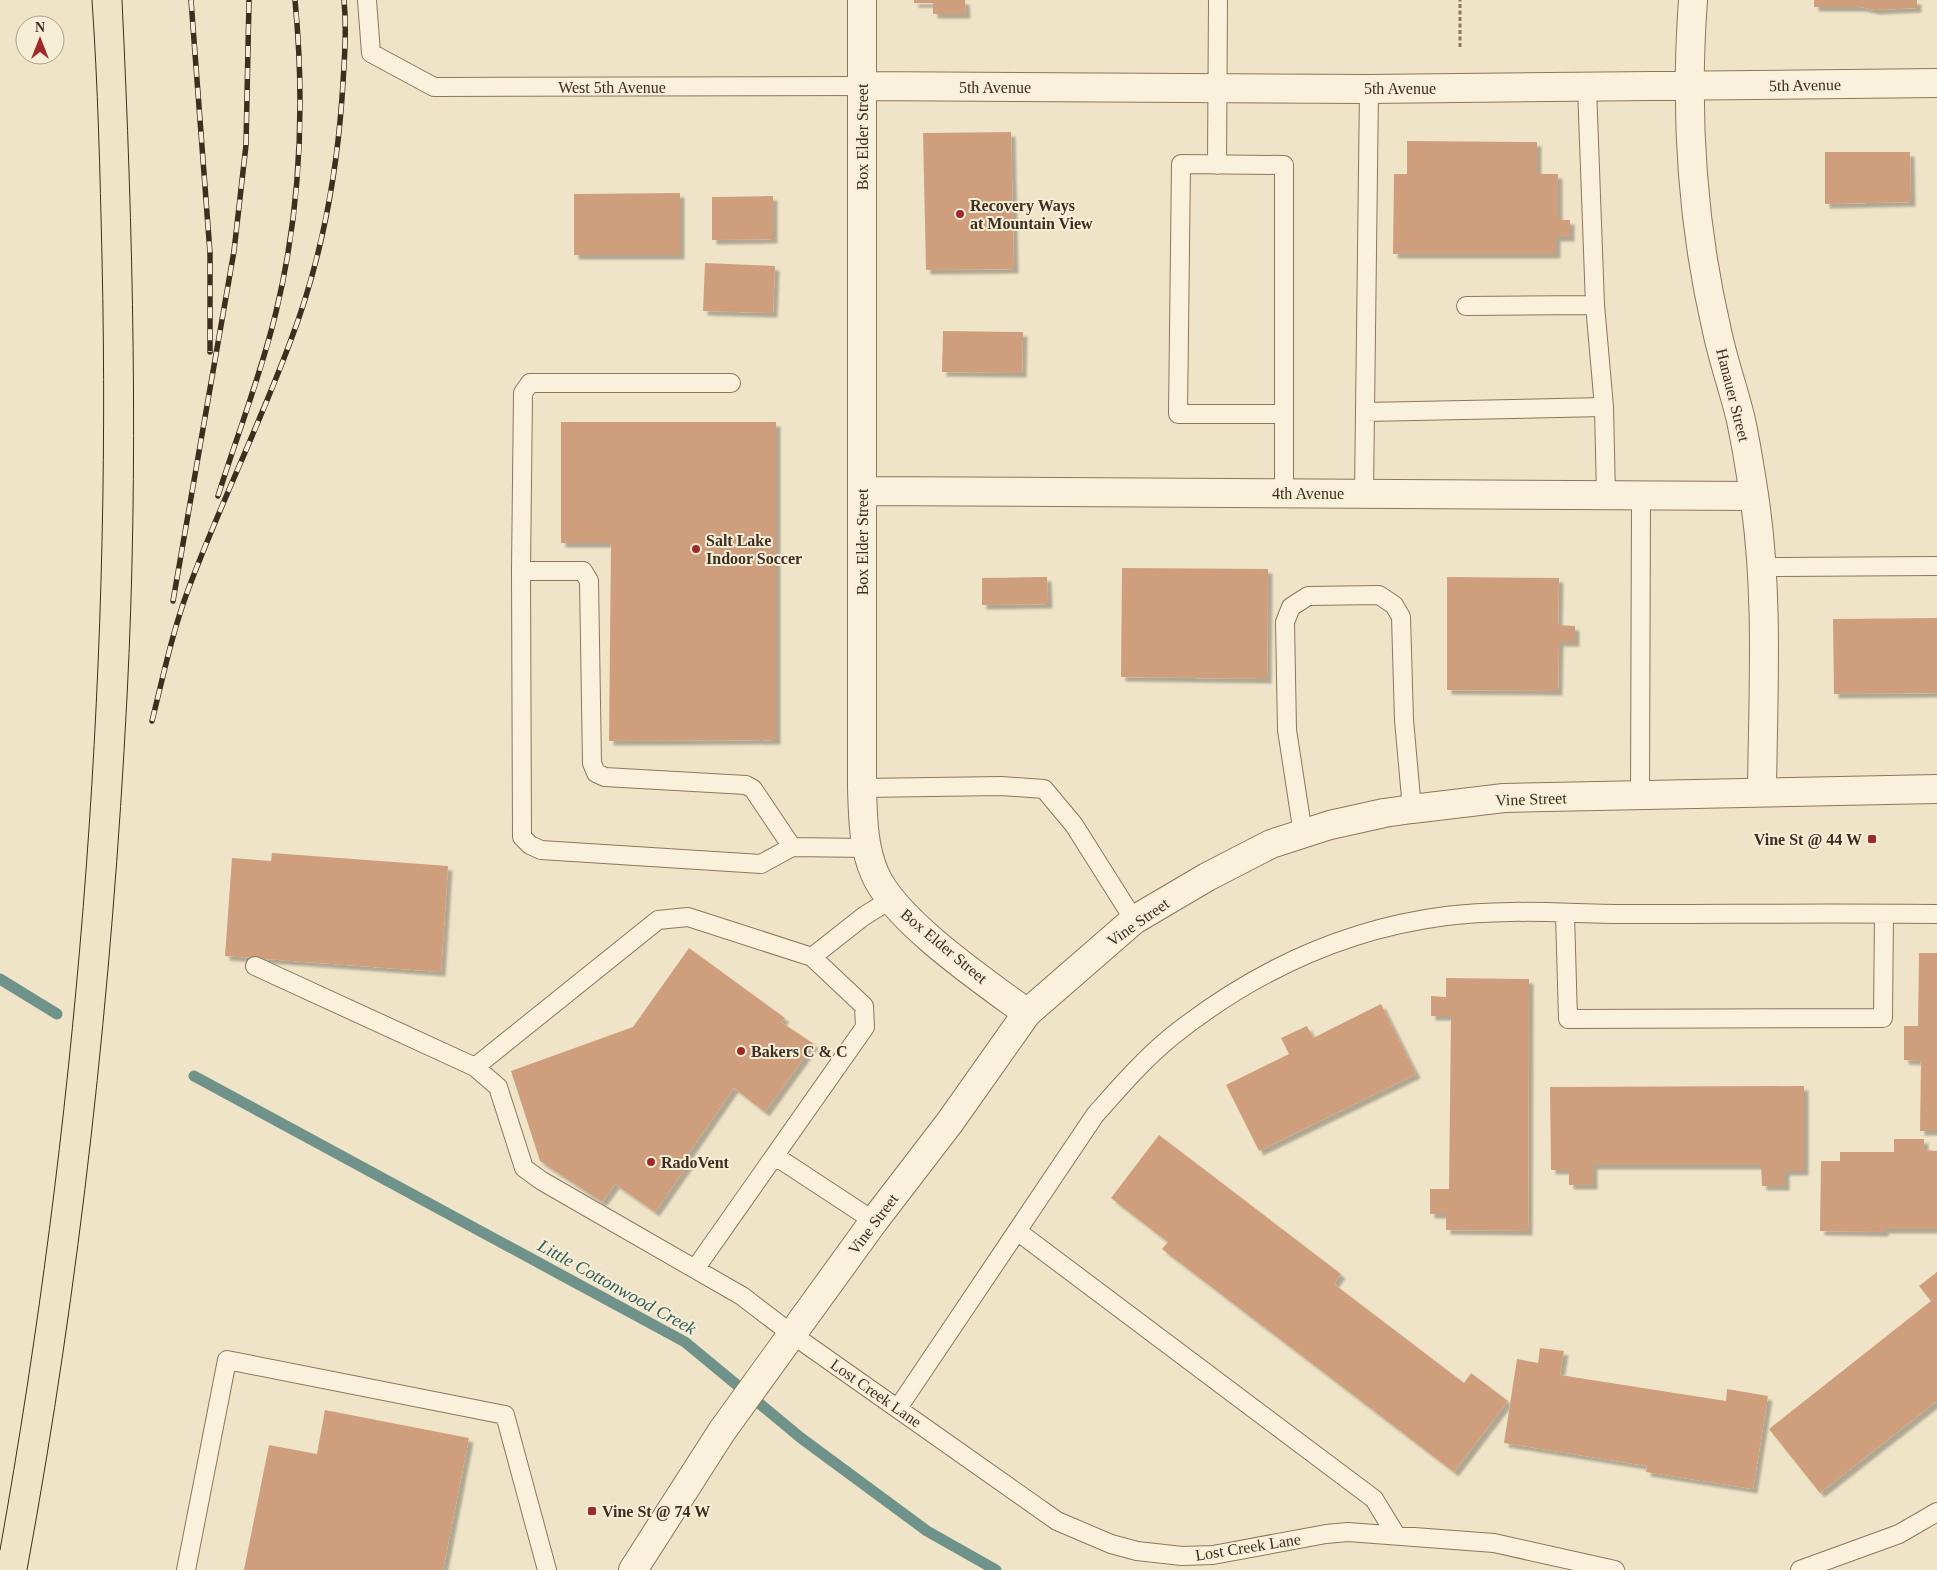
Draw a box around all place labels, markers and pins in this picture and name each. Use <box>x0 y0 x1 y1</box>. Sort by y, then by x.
place label: Recovery Ways at Mountain View <box>970 197 1093 232</box>
marker: Recovery Ways at Mountain View <box>954 208 966 220</box>
place label: Salt Lake Indoor Soccer <box>706 532 802 567</box>
marker: Salt Lake Indoor Soccer <box>690 543 702 555</box>
place label: Vine St @ 44 W <box>1754 831 1862 849</box>
marker: Vine St @ 44 W <box>1866 833 1878 845</box>
place label: Bakers C & C <box>751 1043 847 1060</box>
marker: Bakers C & C <box>735 1045 747 1057</box>
place label: RadoVent <box>661 1154 730 1171</box>
marker: RadoVent <box>645 1156 657 1168</box>
place label: Vine St @ 74 W <box>602 1503 710 1521</box>
marker: Vine St @ 74 W <box>586 1505 598 1517</box>

